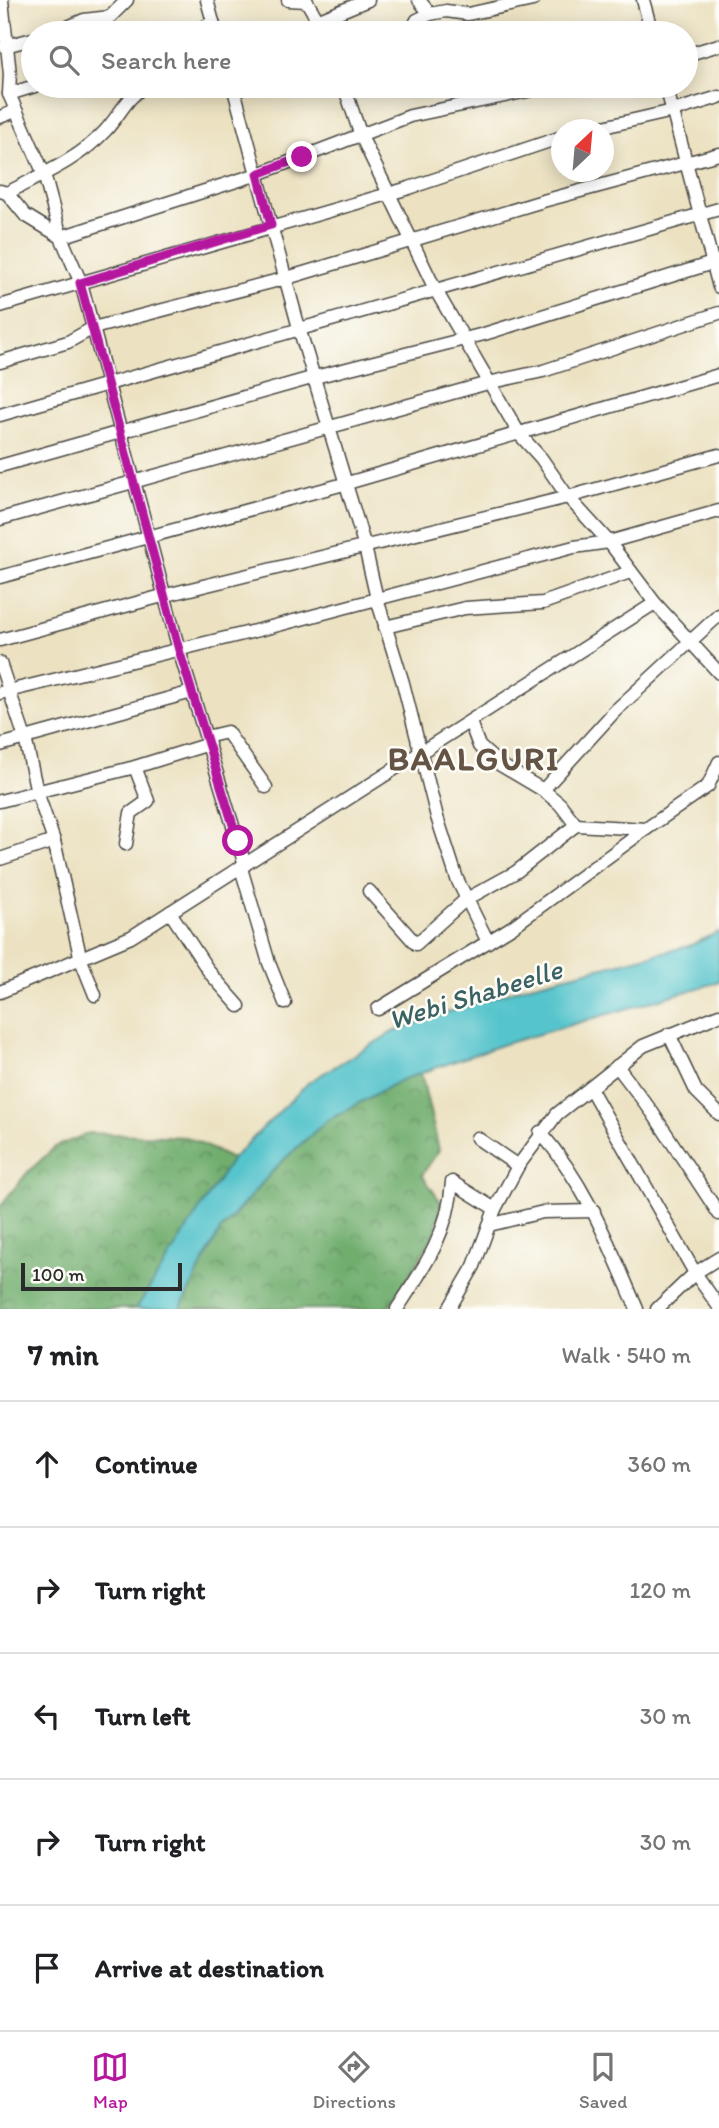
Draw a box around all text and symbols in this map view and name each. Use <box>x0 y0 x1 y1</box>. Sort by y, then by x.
search box <box>21 21 698 98</box>
icon: search <box>45 41 83 79</box>
text: Search here <box>101 44 231 76</box>
north arrow <box>551 119 614 182</box>
route end <box>286 141 317 172</box>
district label: BAALGURI <box>388 739 560 778</box>
route start <box>222 825 253 856</box>
water label: Webi Shabeelle <box>384 951 567 1037</box>
scale bar <box>21 1260 182 1292</box>
text: 100 m <box>32 1263 84 1286</box>
text: 7 min <box>28 1336 99 1373</box>
text: Walk · 540 m <box>561 1341 691 1369</box>
icon: ahead <box>28 1445 66 1483</box>
text: Continue <box>95 1448 198 1480</box>
text: 360 m <box>628 1450 691 1478</box>
icon: right <box>28 1571 66 1609</box>
text: Turn right <box>95 1574 206 1606</box>
text: 120 m <box>630 1576 691 1604</box>
icon: left <box>28 1697 66 1735</box>
text: Turn left <box>95 1700 191 1732</box>
text: 30 m <box>640 1702 691 1730</box>
icon: right <box>28 1823 66 1861</box>
text: Turn right <box>95 1826 206 1858</box>
text: 30 m <box>640 1828 691 1856</box>
icon: arrive <box>28 1949 66 1987</box>
text: Arrive at destination <box>95 1952 324 1984</box>
tab: Map <box>91 2048 129 2113</box>
tab: Directions <box>312 2048 396 2113</box>
tab: Saved <box>579 2048 627 2113</box>

